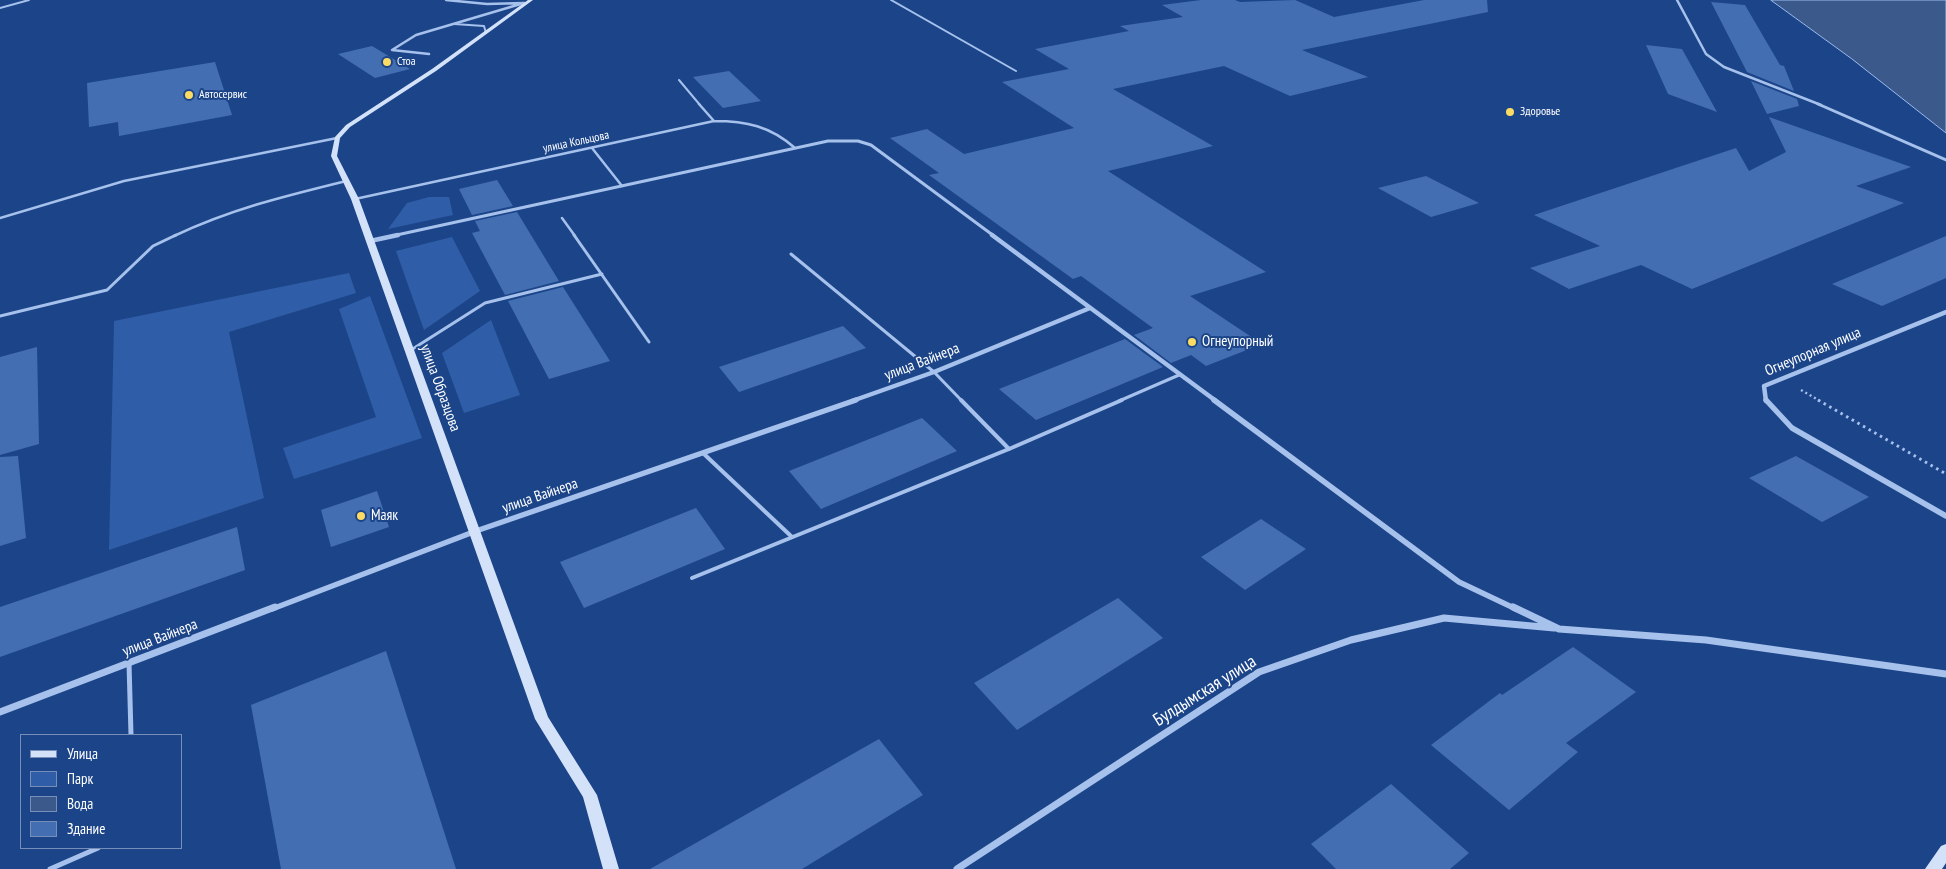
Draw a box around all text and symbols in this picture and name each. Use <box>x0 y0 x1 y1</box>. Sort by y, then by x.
place label: Стоа <box>397 55 416 69</box>
marker: Стоа <box>381 56 393 68</box>
place label: Автосервис <box>199 88 247 102</box>
marker: Автосервис <box>183 89 195 101</box>
place label: Здоровье <box>1520 105 1560 119</box>
marker: Здоровье <box>1504 106 1516 118</box>
street label: улица Кольцова <box>542 128 610 156</box>
street label: Огнеупорная улица <box>1762 324 1864 380</box>
place label: Огнеупорный <box>1202 333 1273 351</box>
marker: Огнеупорный <box>1186 336 1198 348</box>
street label: улица Вайнера <box>882 339 962 385</box>
street label: улица Образцова <box>416 342 464 434</box>
street label: улица Вайнера <box>500 475 580 517</box>
place label: Маяк <box>371 507 398 525</box>
marker: Маяк <box>355 510 367 522</box>
street label: улица Вайнера <box>120 615 200 661</box>
street label: Булдымская улица <box>1150 651 1260 731</box>
legend <box>20 734 182 849</box>
text: Улица <box>67 744 98 763</box>
text: Парк <box>67 769 93 788</box>
text: Вода <box>67 794 93 813</box>
text: Здание <box>67 819 105 838</box>

